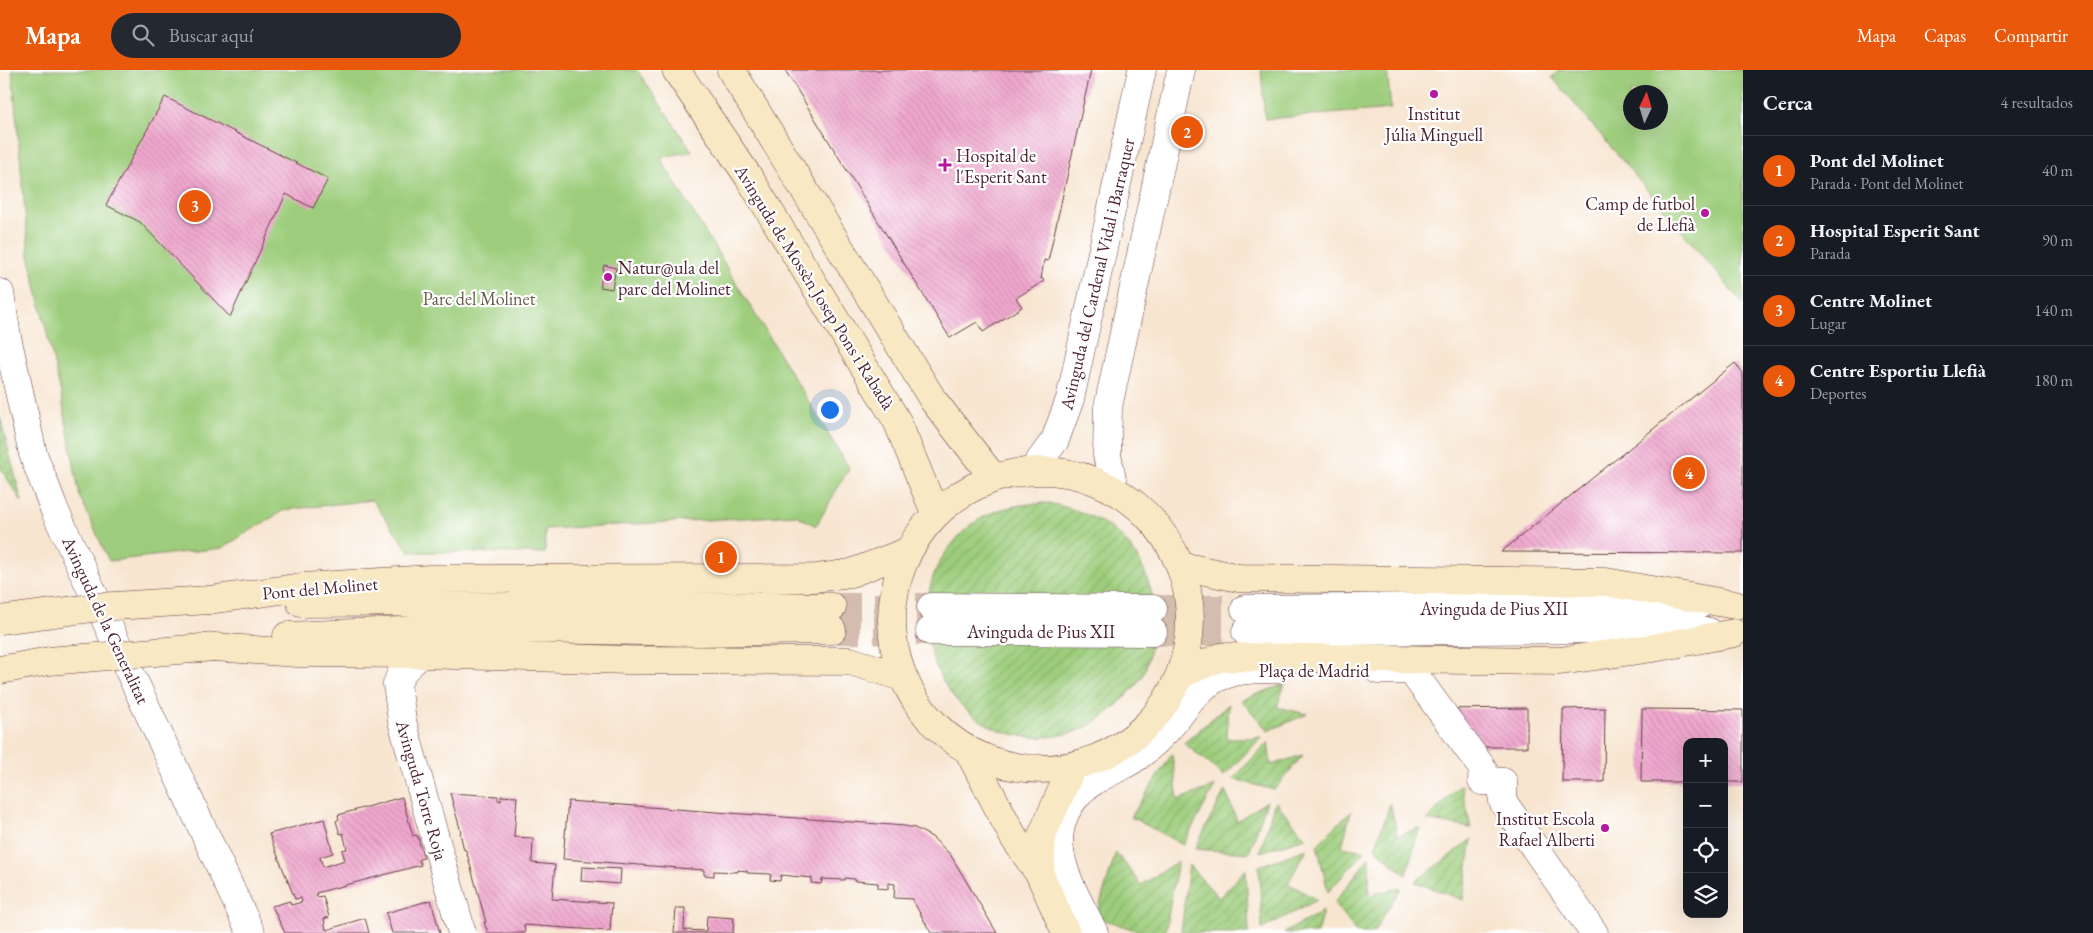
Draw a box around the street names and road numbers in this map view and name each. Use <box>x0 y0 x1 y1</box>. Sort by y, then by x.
street label: Avinguda del Cardenal Vidal i Barraquer <box>1054 136 1139 413</box>
street label: Avinguda de Mossèn Josep Pons i Rabadà <box>729 159 901 414</box>
street label: Avinguda de la Generalitat <box>57 532 155 708</box>
street label: Pont del Molinet <box>261 571 379 605</box>
street label: Avinguda de Pius XII <box>1419 597 1568 620</box>
street label: Avinguda de Pius XII <box>966 620 1115 643</box>
street label: Plaça de Madrid <box>1259 659 1370 682</box>
street label: Avinguda Torre Roja <box>391 716 453 864</box>

